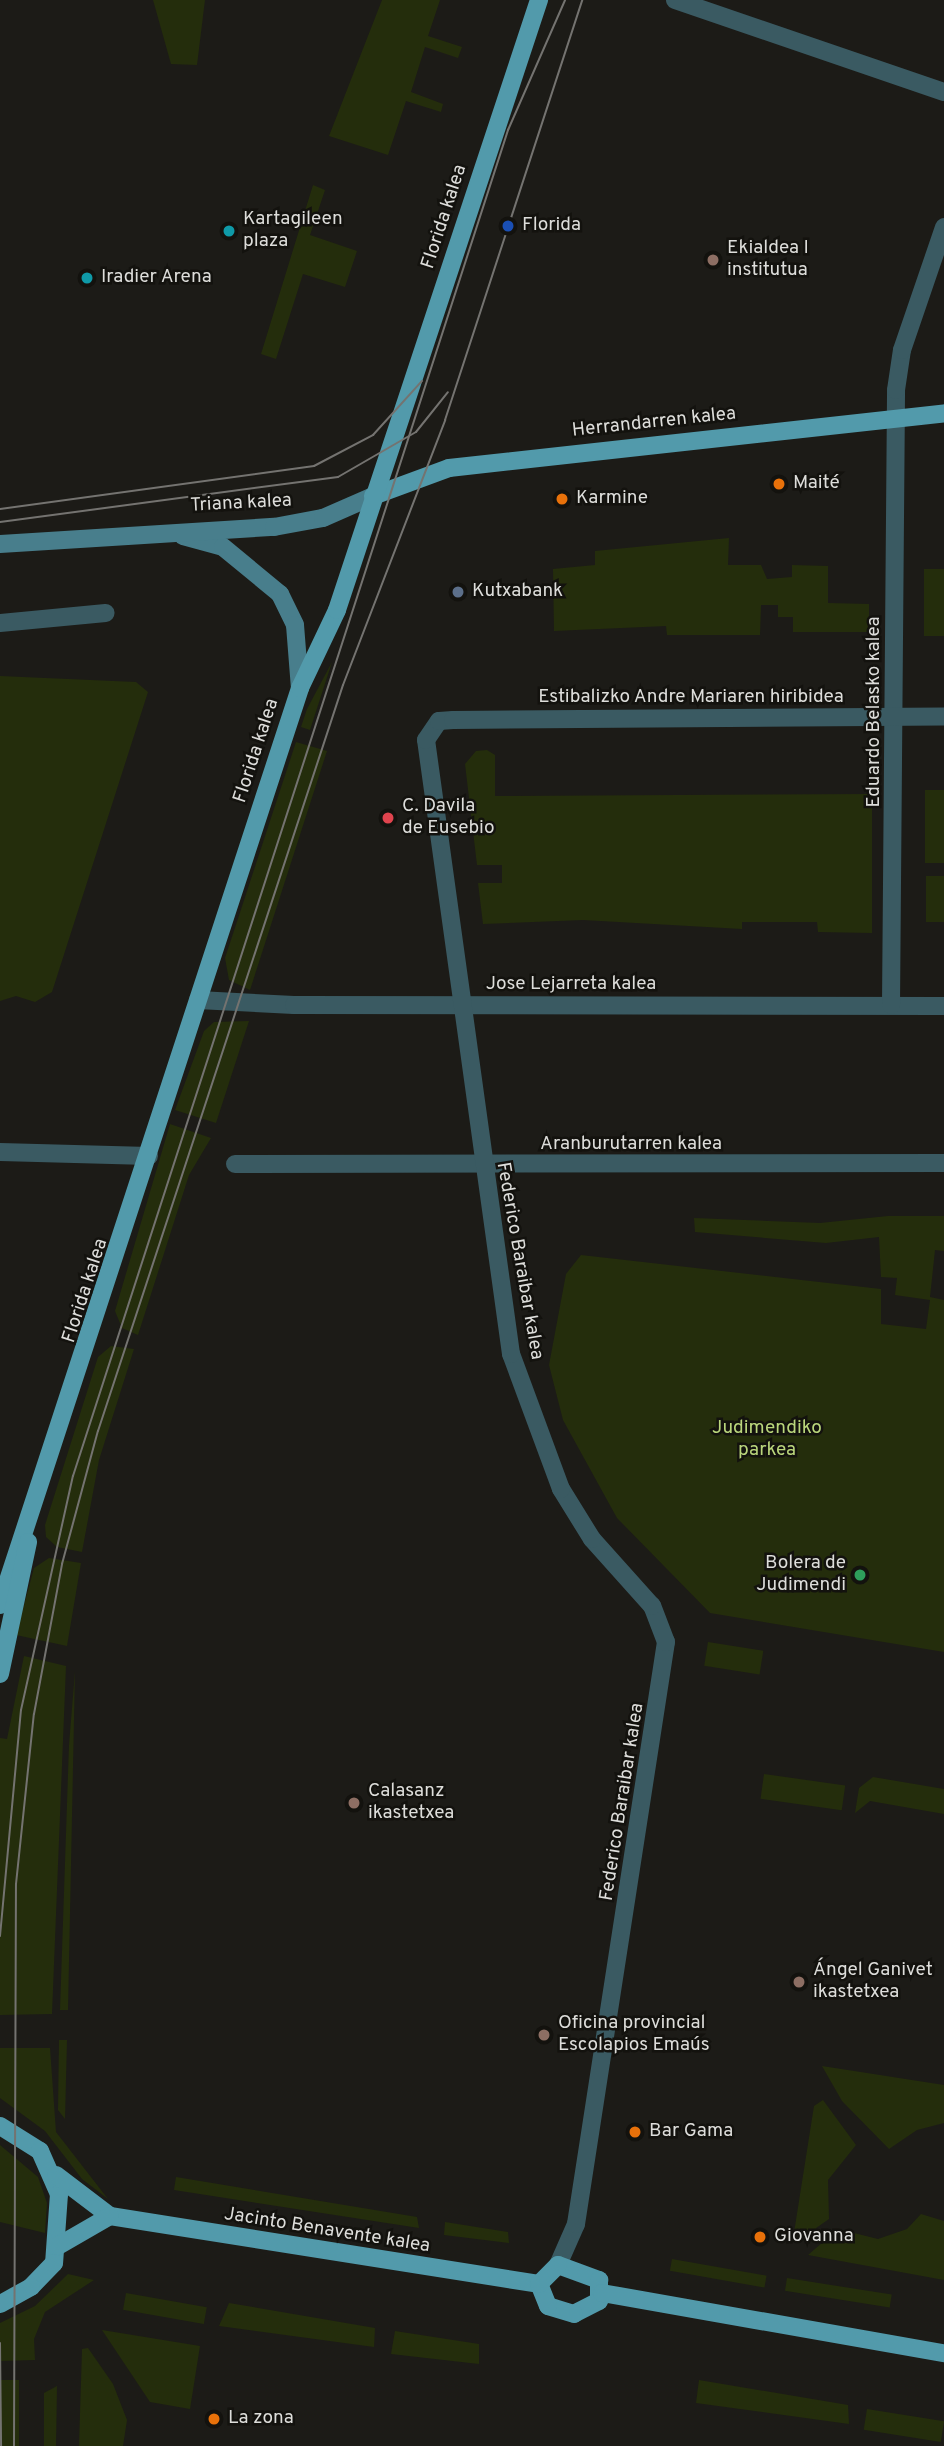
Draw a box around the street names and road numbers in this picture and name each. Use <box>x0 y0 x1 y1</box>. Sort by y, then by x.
street label: Florida kalea <box>417 162 473 272</box>
street label: Herrandarren kalea <box>571 403 737 443</box>
street label: Triana kalea <box>190 490 292 518</box>
street label: Eduardo Belasko kalea <box>864 616 886 808</box>
street label: Estibalizko Andre Mariaren hiribidea <box>538 687 844 709</box>
street label: Florida kalea <box>229 696 285 806</box>
street label: Jose Lejarreta kalea <box>486 974 656 996</box>
street label: Aranburutarren kalea <box>540 1134 722 1156</box>
street label: Federico Baraibar kalea <box>490 1160 548 1362</box>
street label: Florida kalea <box>58 1236 114 1346</box>
street label: Federico Baraibar kalea <box>596 1701 650 1903</box>
street label: Jacinto Benavente kalea <box>222 2203 432 2259</box>

